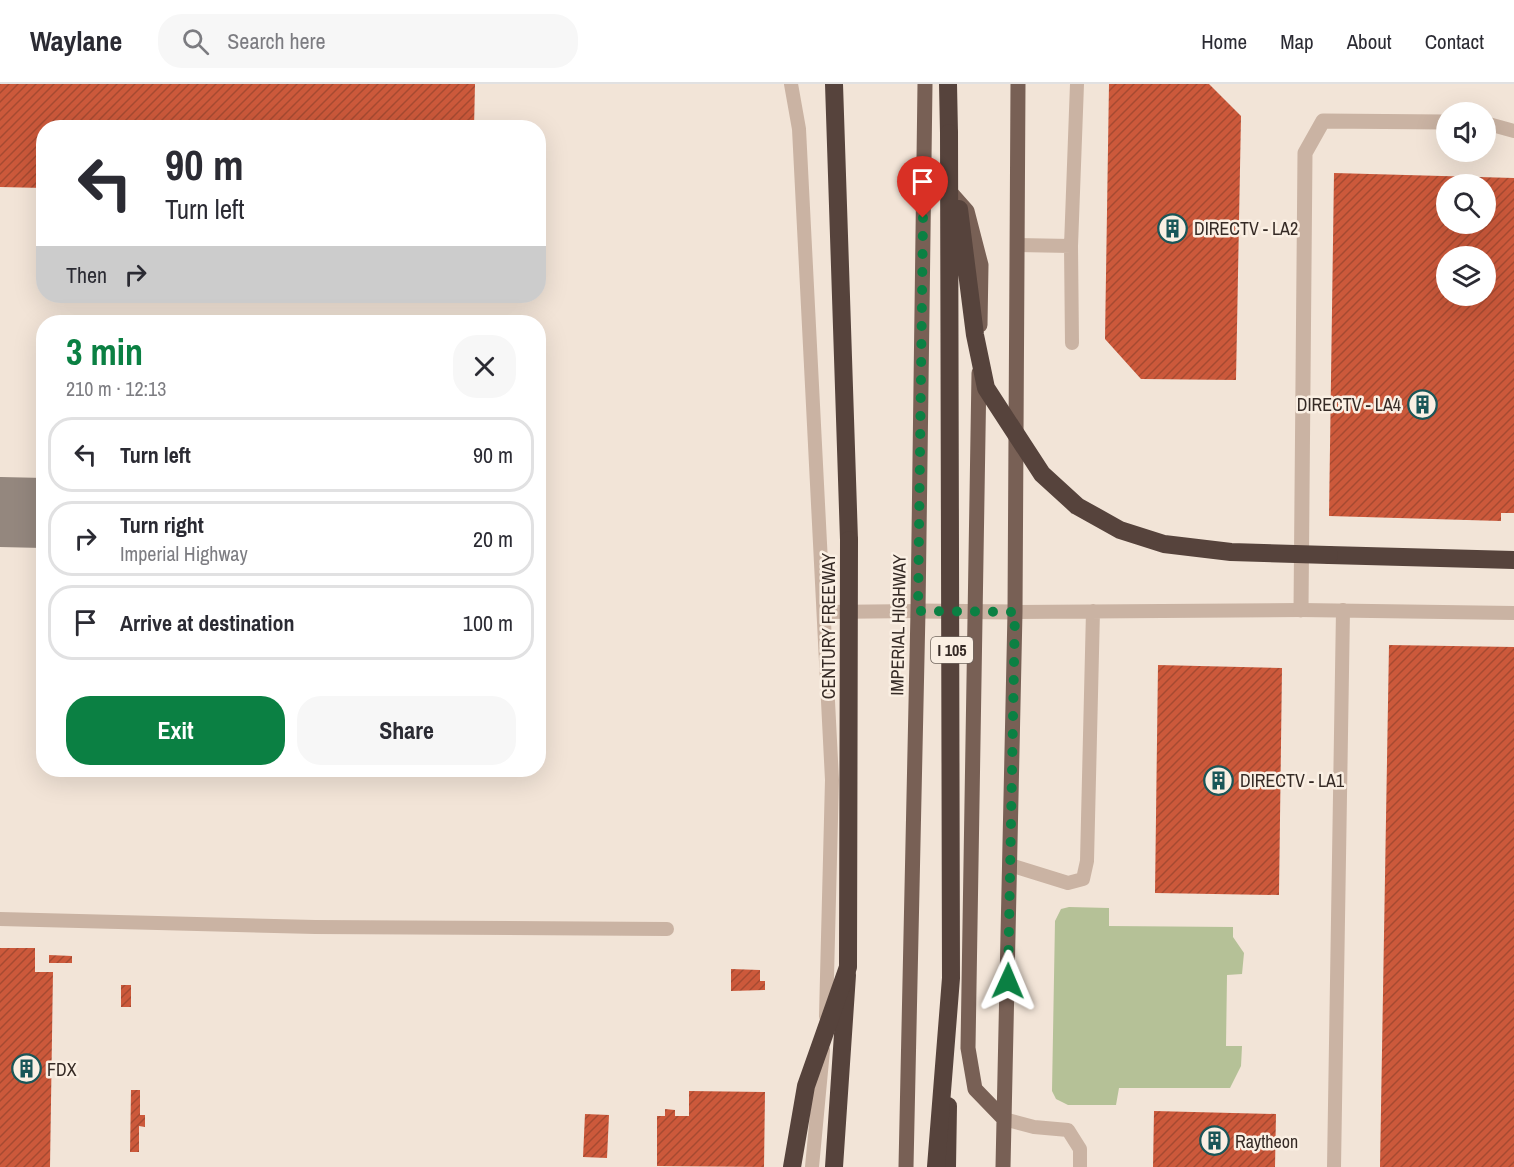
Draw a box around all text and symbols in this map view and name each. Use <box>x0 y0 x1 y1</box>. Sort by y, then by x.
search box <box>158 14 578 68</box>
text: Waylane <box>30 22 122 60</box>
icon: search <box>179 25 212 58</box>
text: Search here <box>227 26 326 56</box>
text: Home <box>1201 27 1247 56</box>
text: Map <box>1280 27 1314 56</box>
text: About <box>1347 27 1392 56</box>
text: Contact <box>1425 27 1484 56</box>
map controls <box>1436 102 1496 306</box>
button: sound <box>1436 102 1496 162</box>
text: 90 m <box>165 137 244 193</box>
icon: left <box>66 144 144 222</box>
pin <box>897 156 948 218</box>
icon: arrive <box>906 165 939 198</box>
button: search <box>1436 174 1496 234</box>
text: Turn left <box>165 191 244 227</box>
building icon: DIRECTV - LA2 <box>1157 212 1189 244</box>
place label: DIRECTV - LA2 <box>1194 216 1298 241</box>
button: layers <box>1436 246 1496 306</box>
icon: right <box>119 258 152 291</box>
text: Then <box>66 260 107 290</box>
text: 3 min <box>66 328 143 376</box>
button: close <box>453 335 516 398</box>
text: 210 m · 12:13 <box>66 375 166 402</box>
building icon: DIRECTV - LA4 <box>1406 388 1438 420</box>
place label: DIRECTV - LA4 <box>1297 392 1401 417</box>
icon: left <box>69 438 102 471</box>
text: Turn left <box>120 440 191 470</box>
text: 90 m <box>473 440 513 470</box>
text: Turn right <box>120 510 204 540</box>
icon: right <box>69 522 102 555</box>
text: 20 m <box>473 524 513 554</box>
text: Imperial Highway <box>120 540 248 567</box>
street label: CENTURY FREEWAY <box>816 553 841 699</box>
street label: IMPERIAL HIGHWAY <box>884 554 912 696</box>
icon: arrive <box>69 606 102 639</box>
text: Arrive at destination <box>120 608 294 638</box>
text: 100 m <box>463 608 513 638</box>
road number: I 105 <box>931 637 973 663</box>
button: Exit <box>66 696 285 765</box>
button: Share <box>297 696 516 765</box>
building icon: DIRECTV - LA1 <box>1203 764 1235 796</box>
place label: DIRECTV - LA1 <box>1240 768 1345 793</box>
position arrow <box>976 949 1040 1013</box>
building icon: FDX <box>10 1053 42 1085</box>
place label: FDX <box>47 1057 77 1082</box>
building icon: Raytheon <box>1198 1125 1230 1157</box>
place label: Raytheon <box>1235 1129 1298 1154</box>

